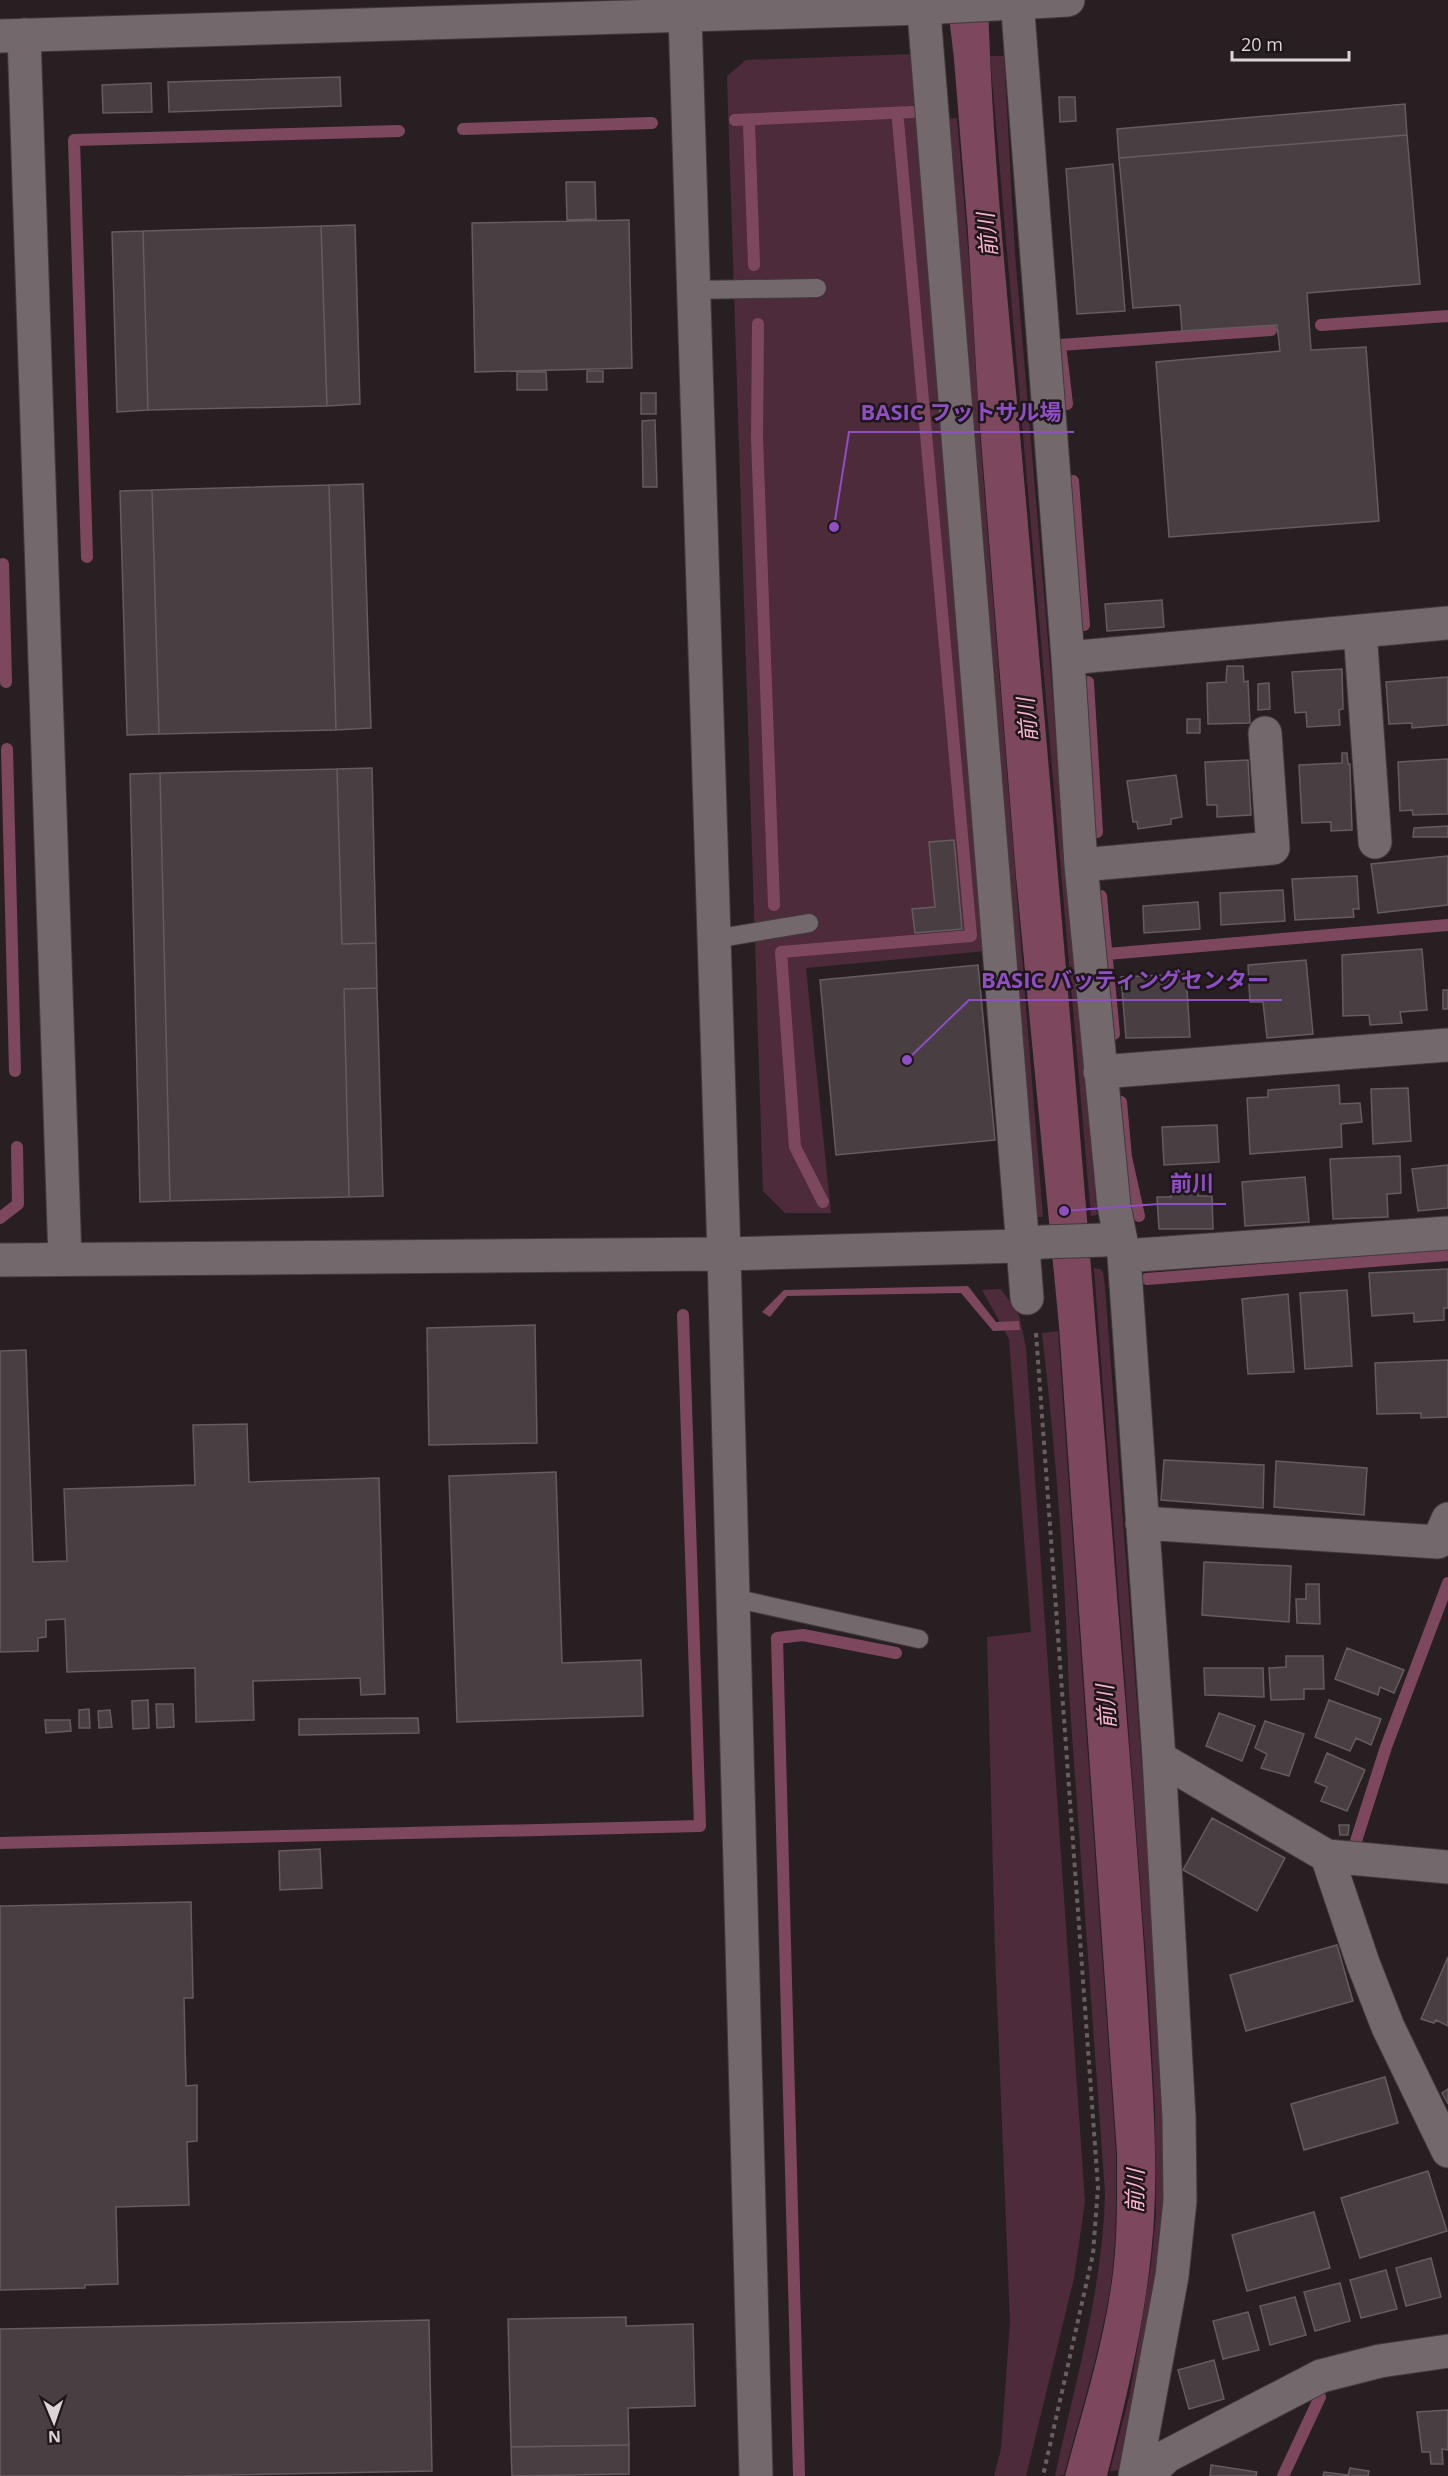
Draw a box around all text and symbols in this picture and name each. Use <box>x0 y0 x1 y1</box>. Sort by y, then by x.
scale bar <box>1232 24 1349 62</box>
text: 20 m <box>1241 32 1283 56</box>
water label: 前川 <box>969 210 1003 258</box>
callout: BASIC フットサル場 <box>849 392 1074 432</box>
text: BASIC フットサル場 <box>860 396 1062 426</box>
water label: 前川 <box>1009 695 1043 743</box>
callout: BASIC バッティングセンター <box>969 960 1282 1000</box>
text: BASIC バッティングセンター <box>981 964 1269 994</box>
callout: 前川 <box>1158 1164 1226 1204</box>
text: 前川 <box>1170 1167 1214 1197</box>
water label: 前川 <box>1088 1682 1121 1730</box>
water label: 前川 <box>1119 2167 1149 2213</box>
north arrow <box>24 2392 84 2452</box>
text: N <box>48 2426 61 2448</box>

